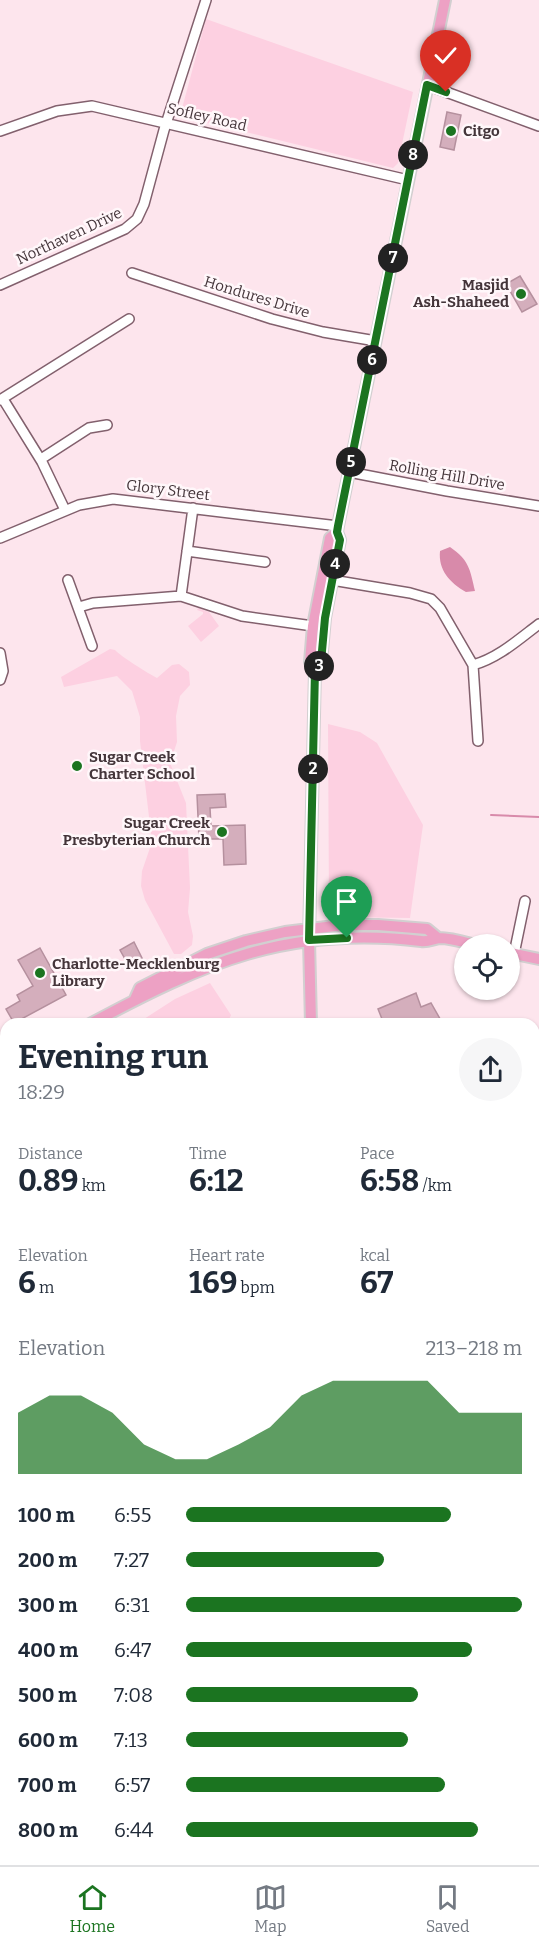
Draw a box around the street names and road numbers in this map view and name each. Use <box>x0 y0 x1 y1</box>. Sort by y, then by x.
street label: Sofley Road <box>165 99 249 135</box>
street label: Northaven Drive <box>13 204 125 268</box>
street label: Hondures Drive <box>202 272 312 322</box>
street label: Rolling Hill Drive <box>388 456 506 494</box>
street label: Glory Street <box>125 476 211 504</box>

